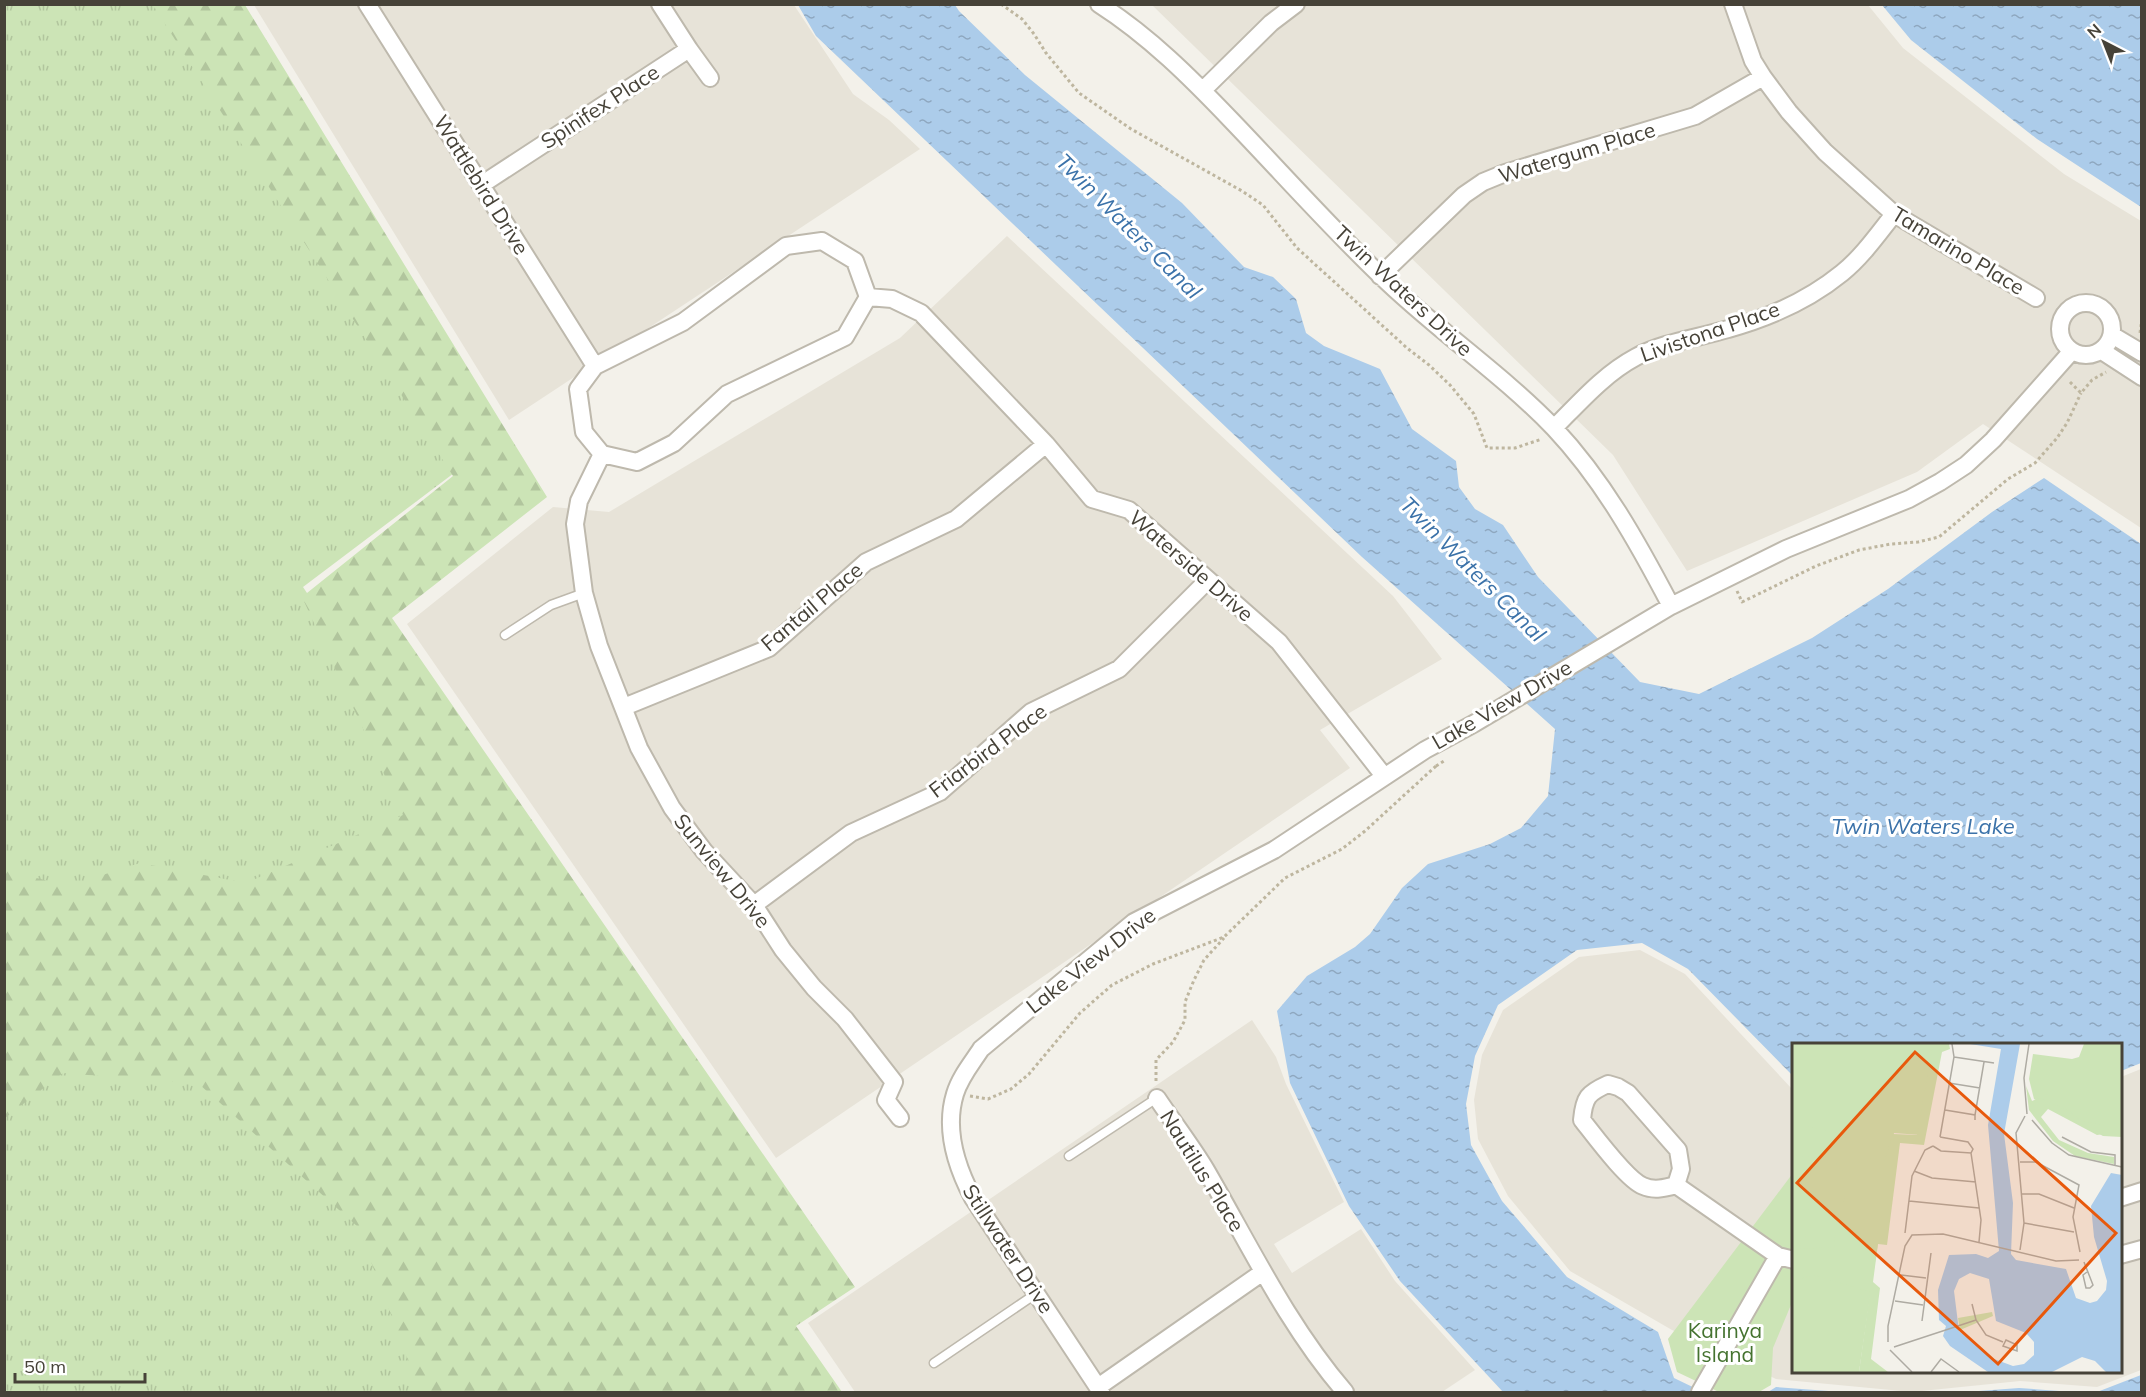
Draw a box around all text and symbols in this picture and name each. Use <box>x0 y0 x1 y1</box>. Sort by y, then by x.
north arrow <box>2074 12 2134 72</box>
text: N <box>2083 19 2105 42</box>
street label: Spinifex Place <box>535 58 663 154</box>
street label: Wattlebird Drive <box>429 110 535 259</box>
street label: Watergum Place <box>1495 116 1658 188</box>
water label: Twin Waters Canal <box>1050 147 1208 305</box>
street label: Tamarino Place <box>1888 200 2029 300</box>
street label: Twin Waters Drive <box>1329 219 1478 361</box>
street label: Livistona Place <box>1637 295 1783 367</box>
water label: Twin Waters Canal <box>1394 490 1552 648</box>
street label: Waterside Drive <box>1124 504 1259 626</box>
street label: Fantail Place <box>755 556 867 656</box>
street label: Lake View Drive <box>1427 654 1576 755</box>
street label: Friarbird Place <box>923 698 1051 803</box>
street label: Sunview Drive <box>669 808 777 933</box>
water label: Twin Waters Lake <box>1831 812 2015 840</box>
street label: Lake View Drive <box>1021 902 1160 1019</box>
inset map <box>1792 1043 2122 1373</box>
street label: Nautilus Place <box>1155 1105 1251 1236</box>
street label: Stillwater Drive <box>957 1179 1060 1318</box>
park label: Karinya Island <box>1688 1317 1762 1367</box>
scale bar <box>15 1346 146 1384</box>
text: 50 m <box>24 1355 66 1378</box>

